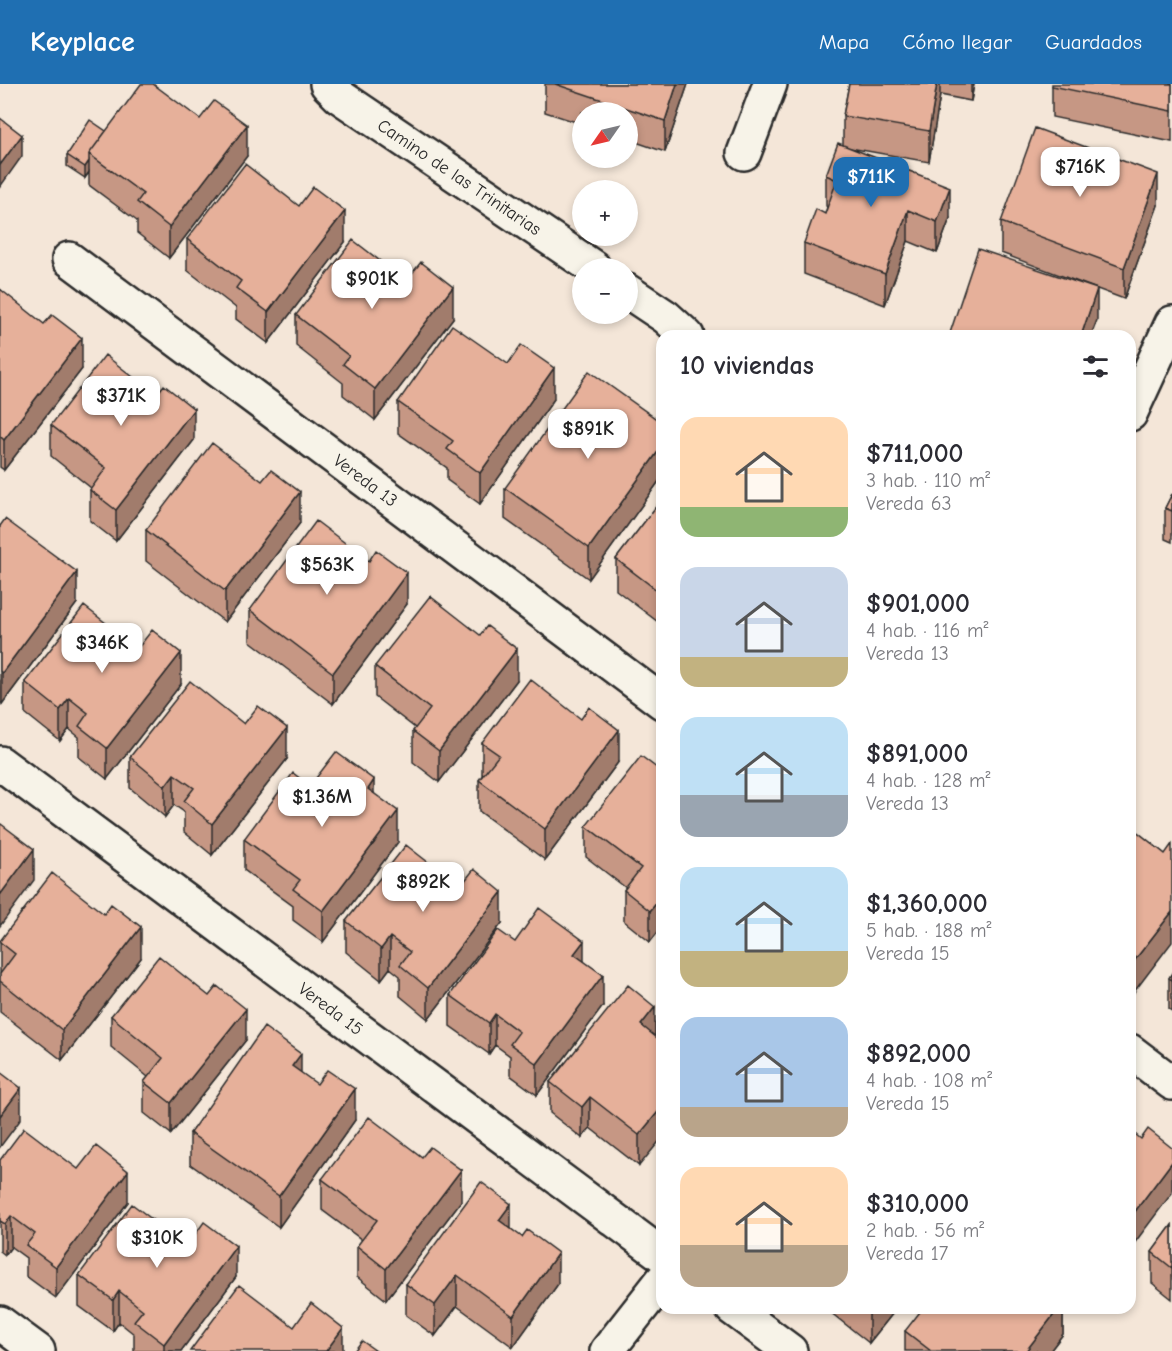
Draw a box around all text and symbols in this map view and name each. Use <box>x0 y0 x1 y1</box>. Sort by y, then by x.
text: Keyplace <box>30 26 135 58</box>
text: Mapa <box>819 30 869 54</box>
text: Cómo llegar <box>902 30 1012 54</box>
text: Guardados <box>1045 30 1142 54</box>
north arrow <box>572 102 638 168</box>
map controls <box>572 102 638 324</box>
street label: Camino de las Trinitarias <box>373 115 545 240</box>
pin: $716K <box>1038 147 1122 198</box>
text: $716K <box>1055 155 1105 178</box>
pin: $711K <box>829 157 913 208</box>
text: $711K <box>847 165 895 188</box>
button: + <box>572 180 638 246</box>
button: − <box>572 258 638 324</box>
pin: $901K <box>330 259 414 310</box>
text: $901K <box>345 267 399 290</box>
icon: filters <box>1079 350 1112 383</box>
text: 10 viviendas <box>680 351 814 381</box>
pin: $371K <box>79 376 163 427</box>
text: $371K <box>96 384 146 407</box>
pin: $891K <box>546 409 630 460</box>
text: $891K <box>562 417 614 440</box>
text: $711,000 <box>866 439 963 469</box>
icon: home <box>728 441 800 513</box>
street label: Vereda 13 <box>329 450 401 512</box>
text: 3 hab. · 110 m² <box>866 469 990 492</box>
text: Vereda 63 <box>866 492 952 515</box>
pin: $563K <box>285 545 369 596</box>
text: $563K <box>300 553 354 576</box>
text: $901,000 <box>866 589 970 619</box>
icon: home <box>728 591 800 663</box>
text: 4 hab. · 116 m² <box>866 619 988 642</box>
pin: $346K <box>60 623 144 674</box>
text: $346K <box>76 631 129 654</box>
text: Vereda 13 <box>866 642 949 665</box>
text: $891,000 <box>866 739 968 769</box>
icon: home <box>728 741 800 813</box>
text: 4 hab. · 128 m² <box>866 769 990 792</box>
pin: $1.36M <box>273 777 371 828</box>
text: $1.36M <box>292 785 352 808</box>
text: Vereda 13 <box>866 792 949 815</box>
pin: $892K <box>381 862 465 913</box>
text: $892K <box>396 870 450 893</box>
text: $1,360,000 <box>866 889 988 919</box>
icon: home <box>728 891 800 963</box>
text: 5 hab. · 188 m² <box>866 919 991 942</box>
text: Vereda 15 <box>866 942 949 965</box>
street label: Vereda 15 <box>294 978 367 1040</box>
text: $892,000 <box>866 1039 971 1069</box>
icon: home <box>728 1041 800 1113</box>
text: 4 hab. · 108 m² <box>866 1069 992 1092</box>
text: Vereda 15 <box>866 1092 949 1115</box>
text: $310,000 <box>866 1189 969 1219</box>
icon: home <box>728 1191 800 1263</box>
pin: $310K <box>115 1218 199 1269</box>
text: 2 hab. · 56 m² <box>866 1219 984 1242</box>
text: $310K <box>131 1226 183 1249</box>
text: Vereda 17 <box>866 1242 948 1265</box>

